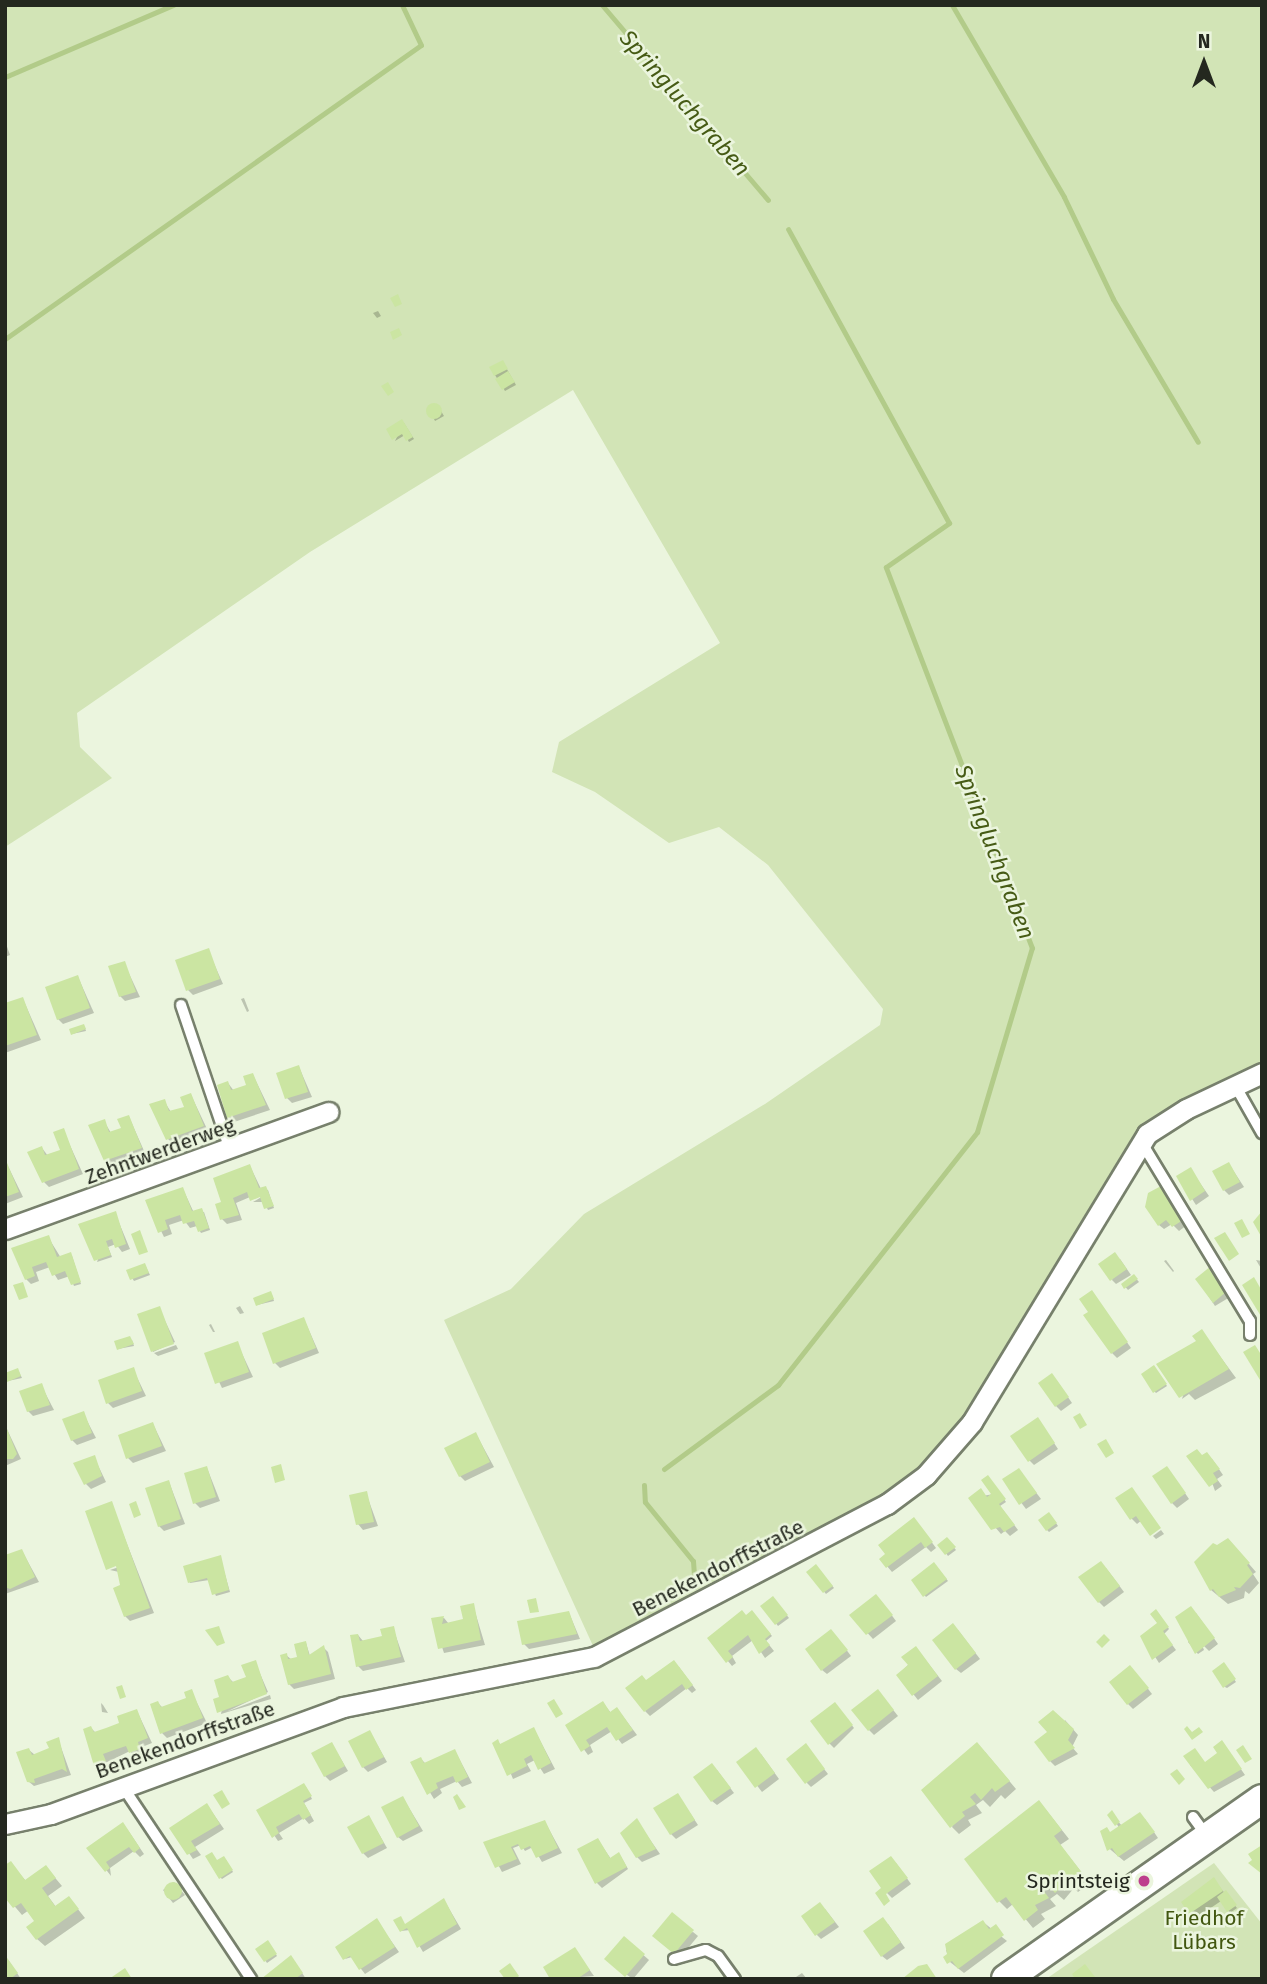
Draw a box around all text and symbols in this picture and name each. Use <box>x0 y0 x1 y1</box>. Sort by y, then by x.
water label: Springluchgraben <box>614 24 756 182</box>
north arrow <box>1169 28 1239 98</box>
text: N <box>1198 30 1210 53</box>
water label: Springluchgraben <box>949 761 1041 943</box>
street label: Zehntwerderweg <box>82 1112 238 1190</box>
street label: Benekendorffstraße <box>628 1514 808 1622</box>
street label: Benekendorffstraße <box>92 1696 278 1784</box>
place label: Sprintsteig <box>1027 1868 1130 1894</box>
marker: Sprintsteig <box>1136 1873 1152 1889</box>
park label: Friedhof Lübars <box>1164 1905 1244 1955</box>

